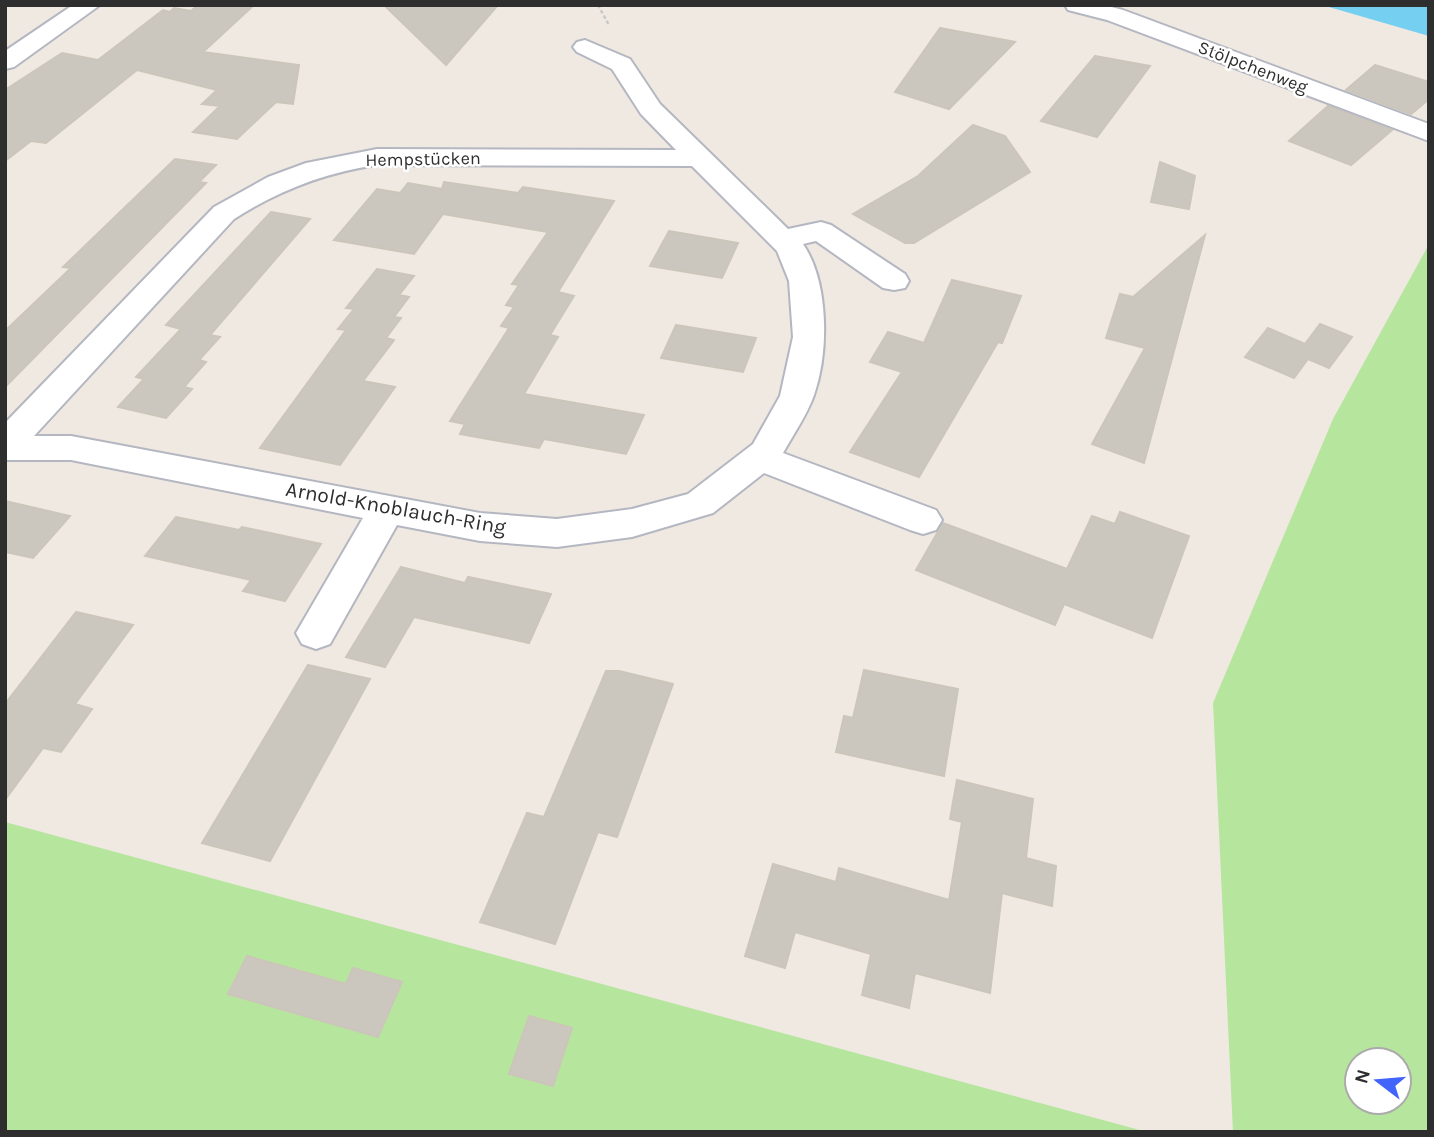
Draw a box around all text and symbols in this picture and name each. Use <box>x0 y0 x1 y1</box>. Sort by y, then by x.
street label: Stölpchenweg <box>1195 36 1311 98</box>
street label: Hempstücken <box>365 147 481 171</box>
street label: Arnold-Knoblauch-Ring <box>284 477 508 539</box>
north arrow <box>1343 1046 1413 1116</box>
text: N <box>1350 1067 1375 1086</box>

